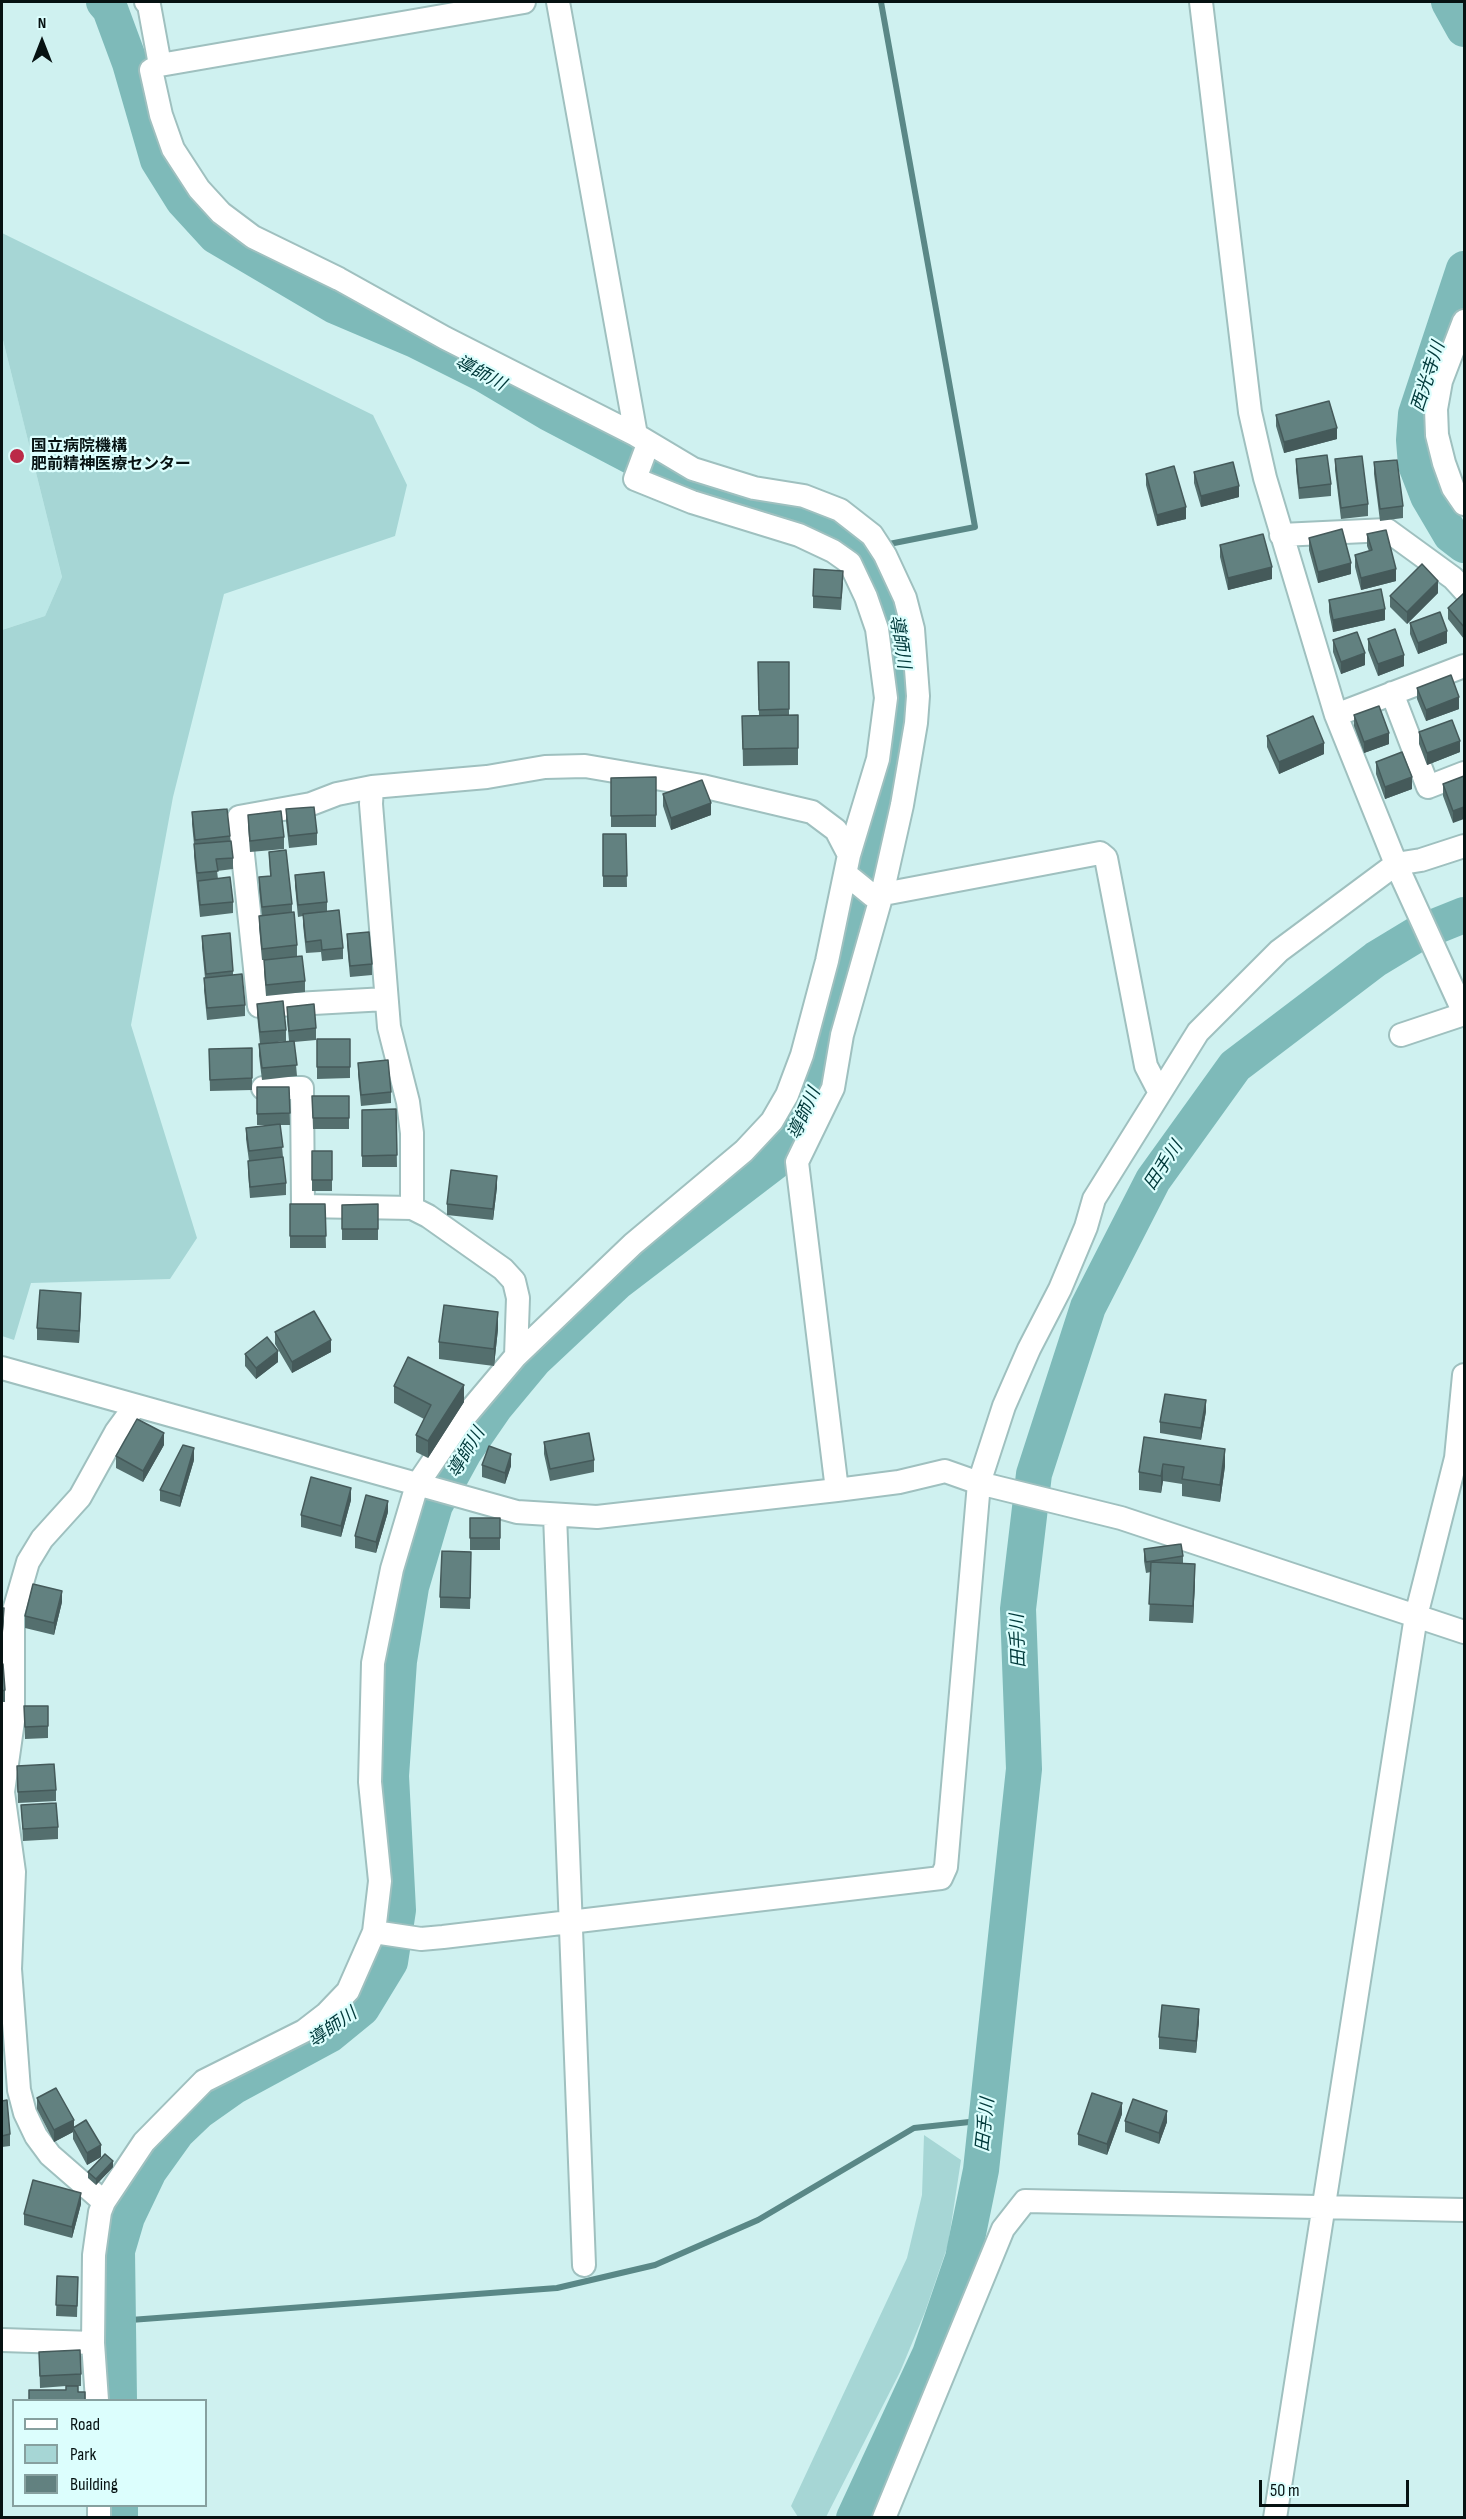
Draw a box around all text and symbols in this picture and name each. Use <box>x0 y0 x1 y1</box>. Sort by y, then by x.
north arrow <box>12 12 72 72</box>
text: N <box>38 14 46 33</box>
water label: 西光寺川 <box>1408 339 1450 415</box>
water label: 導師川 <box>451 352 509 396</box>
place label: 国立病院機構 肥前精神医療センター <box>31 437 191 475</box>
marker: 国立病院機構 肥前精神医療センター <box>8 447 26 465</box>
water label: 導師川 <box>884 614 914 670</box>
water label: 導師川 <box>784 1085 826 1143</box>
water label: 田手川 <box>1140 1138 1188 1194</box>
water label: 導師川 <box>444 1424 490 1482</box>
water label: 田手川 <box>1007 1614 1031 1668</box>
water label: 導師川 <box>305 2004 361 2052</box>
water label: 田手川 <box>972 2097 1000 2153</box>
legend <box>12 2399 207 2507</box>
text: Road <box>70 2414 100 2435</box>
text: Park <box>70 2444 96 2465</box>
scale bar <box>1262 2468 1412 2506</box>
text: Building <box>70 2474 118 2495</box>
text: 50 m <box>1270 2480 1300 2501</box>

